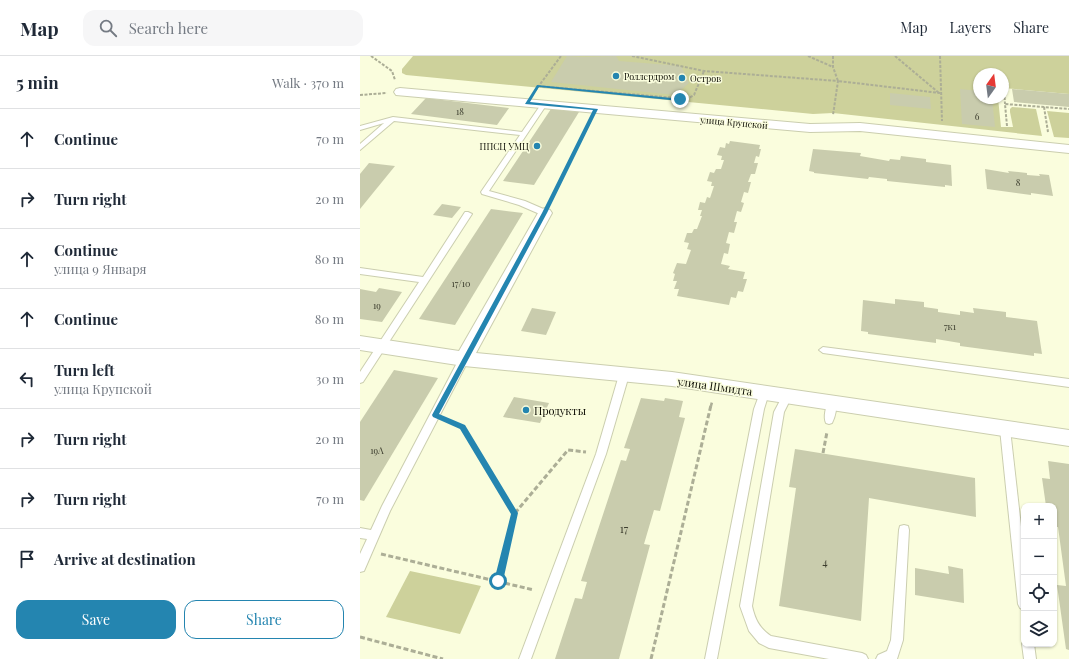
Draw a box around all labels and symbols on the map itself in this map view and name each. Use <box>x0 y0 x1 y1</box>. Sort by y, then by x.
north arrow <box>973 68 1009 104</box>
place label: Роллердром <box>624 70 675 82</box>
marker: Роллердром <box>611 71 621 81</box>
place label: Остров <box>690 72 721 84</box>
marker: Остров <box>677 73 687 83</box>
route end <box>671 90 689 108</box>
house number: 18 <box>456 105 464 117</box>
house number: 6 <box>975 110 980 122</box>
street label: улица Крупской <box>699 113 769 131</box>
place label: ППСЦ УМЦ <box>480 140 529 152</box>
marker: ППСЦ УМЦ <box>532 141 542 151</box>
house number: 8 <box>1016 176 1021 188</box>
house number: 17/10 <box>452 277 470 289</box>
house number: 19 <box>373 299 381 311</box>
house number: 7к1 <box>944 320 957 332</box>
street label: улица Шмидта <box>676 373 754 399</box>
place label: Продукты <box>534 403 587 418</box>
marker: Продукты <box>521 405 531 415</box>
house number: 19А <box>370 444 384 456</box>
house number: 17 <box>620 521 629 536</box>
house number: 4 <box>822 554 828 569</box>
route start <box>489 572 507 590</box>

